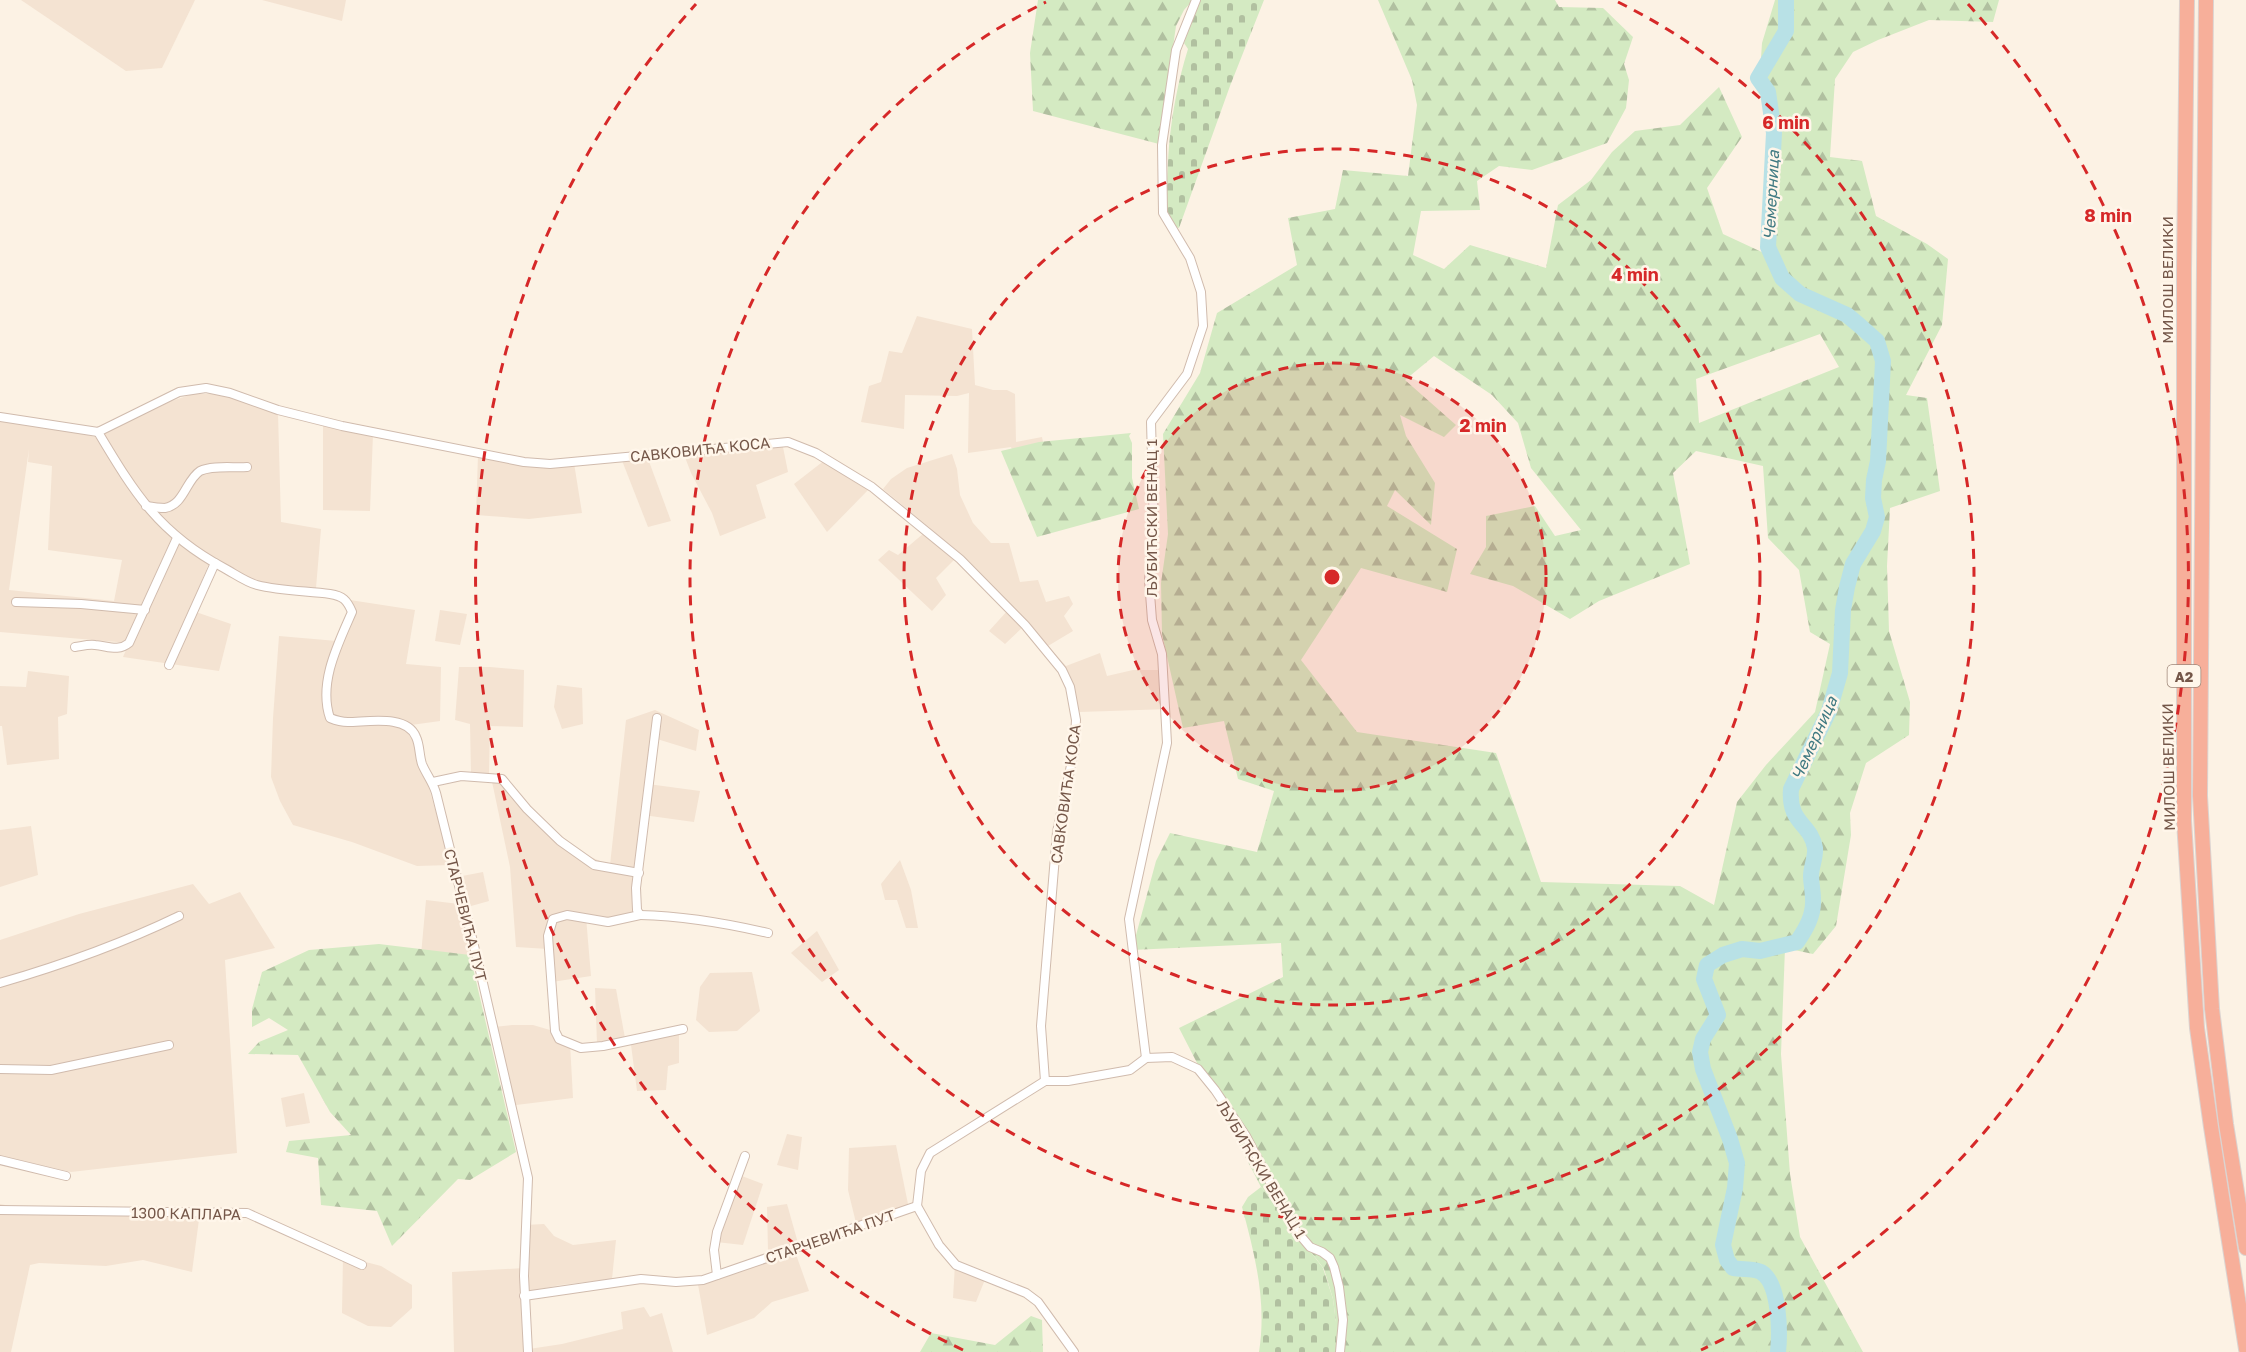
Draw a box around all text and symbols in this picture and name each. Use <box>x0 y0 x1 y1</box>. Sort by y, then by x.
text: 6 min <box>1762 111 1810 133</box>
water label: Чемерница <box>1759 149 1783 240</box>
text: 8 min <box>2084 204 2132 226</box>
street label: МИЛОШ ВЕЛИКИ <box>2158 216 2176 344</box>
text: 4 min <box>1611 263 1659 285</box>
text: 2 min <box>1459 414 1507 436</box>
street label: САВКОВИЋА КОСА <box>629 433 771 465</box>
street label: ЉУБИЋСКИ ВЕНАЦ 1 <box>1142 439 1160 597</box>
centre of rings <box>1322 567 1342 587</box>
road number: A2 <box>2168 665 2200 687</box>
water label: Чемерница <box>1787 692 1842 783</box>
street label: МИЛОШ ВЕЛИКИ <box>2158 703 2178 831</box>
street label: САВКОВИЋА КОСА <box>1046 723 1084 865</box>
street label: СТАРЧЕВИЋА ПУТ <box>441 847 491 983</box>
street label: ЉУБИЋСКИ ВЕНАЦ 1 <box>1214 1097 1310 1241</box>
street label: 1300 КАПЛАРА <box>131 1203 241 1223</box>
street label: СТАРЧЕВИЋА ПУТ <box>763 1205 897 1267</box>

